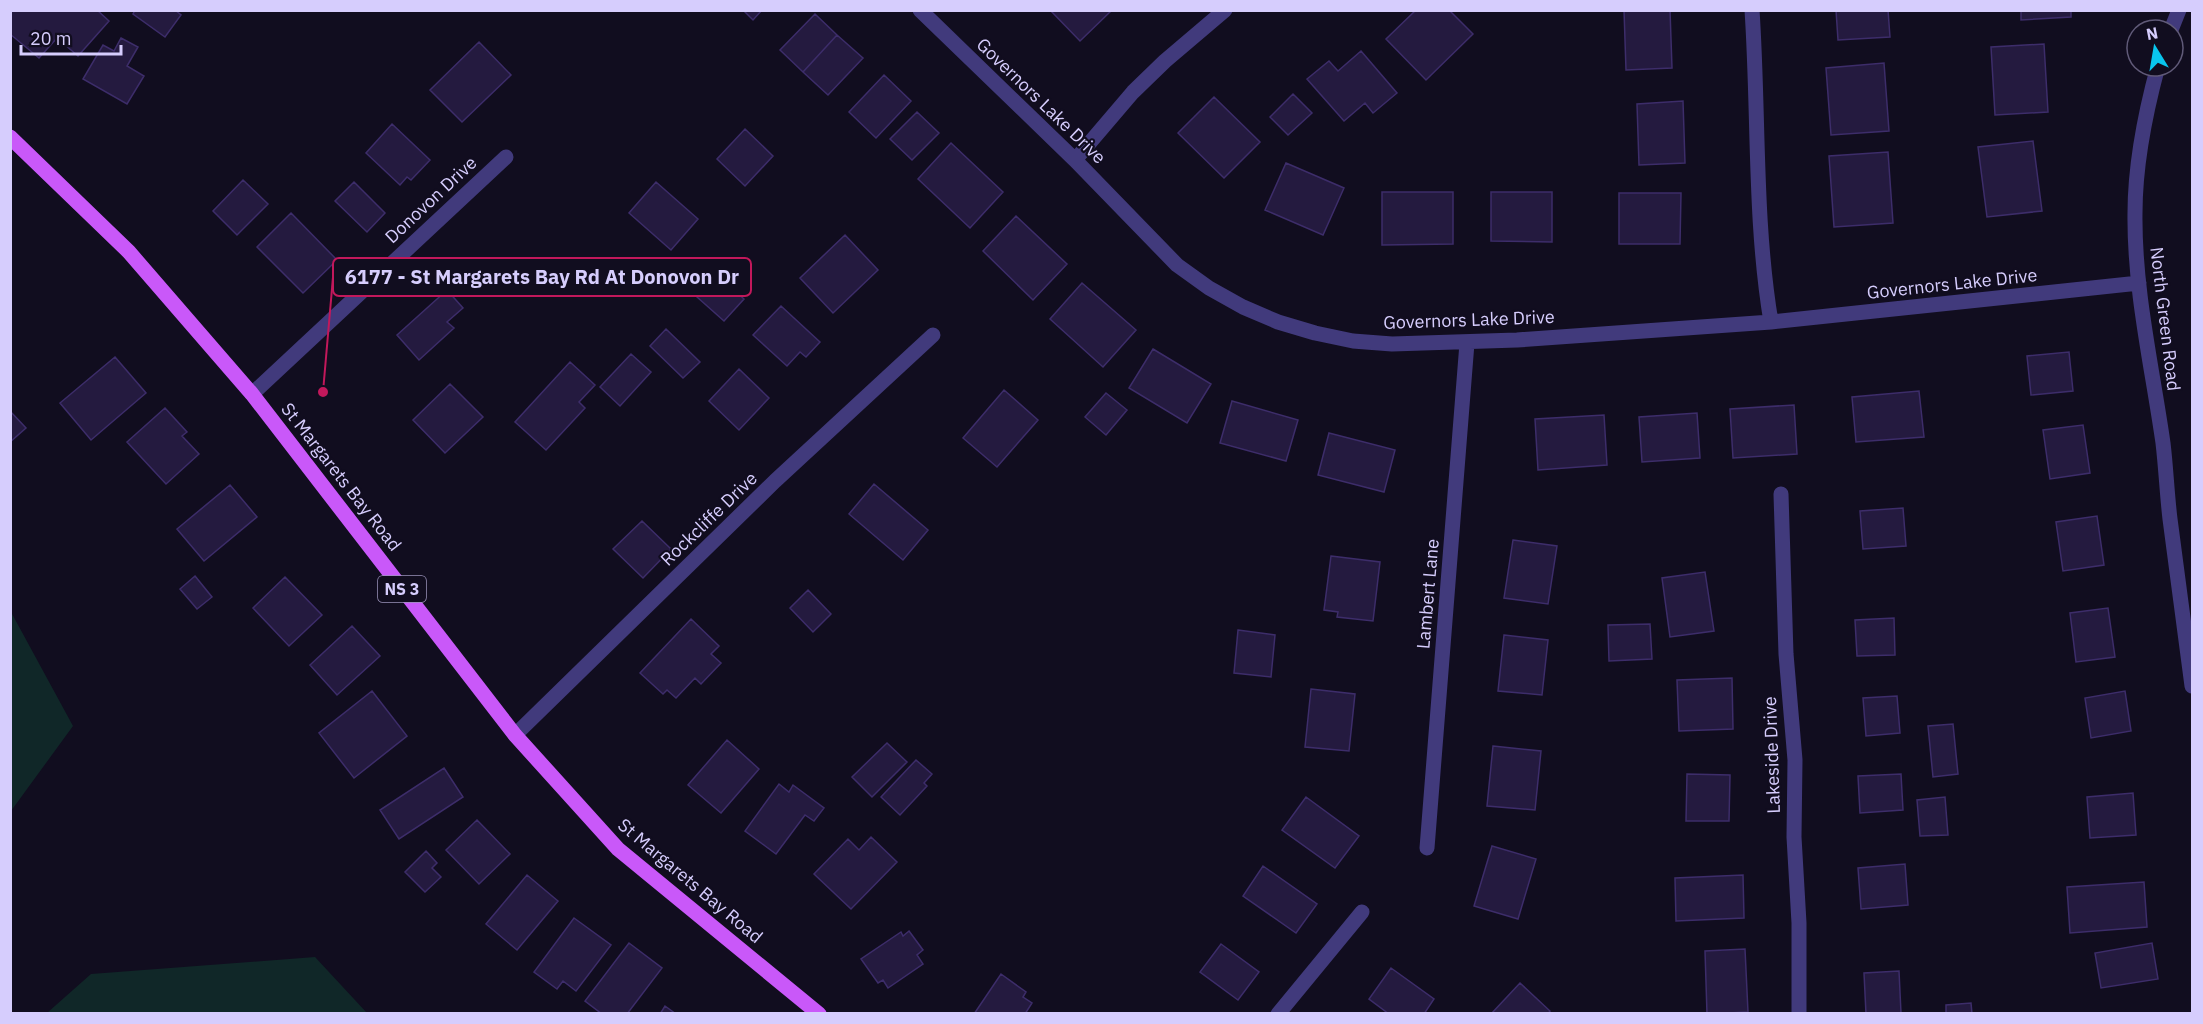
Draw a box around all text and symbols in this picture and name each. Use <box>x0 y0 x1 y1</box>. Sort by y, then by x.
scale bar <box>21 18 122 56</box>
north arrow <box>2125 18 2185 78</box>
text: N <box>2145 22 2160 44</box>
text: 20 m <box>30 27 72 50</box>
street label: Governors Lake Drive <box>972 33 1111 168</box>
street label: Donovon Drive <box>380 151 482 248</box>
street label: North Green Road <box>2145 246 2186 392</box>
callout: 6177 - St Margarets Bay Rd At Donovon Dr <box>333 258 751 296</box>
text: 6177 - St Margarets Bay Rd At Donovon Dr <box>345 263 739 290</box>
street label: Governors Lake Drive <box>1866 263 2038 304</box>
street label: Governors Lake Drive <box>1383 305 1555 334</box>
street label: St Margarets Bay Road <box>276 398 407 556</box>
street label: Rockcliffe Drive <box>656 467 762 571</box>
street label: Lambert Lane <box>1411 538 1444 650</box>
road number: NS 3 <box>378 576 426 602</box>
street label: Lakeside Drive <box>1758 696 1785 814</box>
street label: St Margarets Bay Road <box>613 813 767 948</box>

